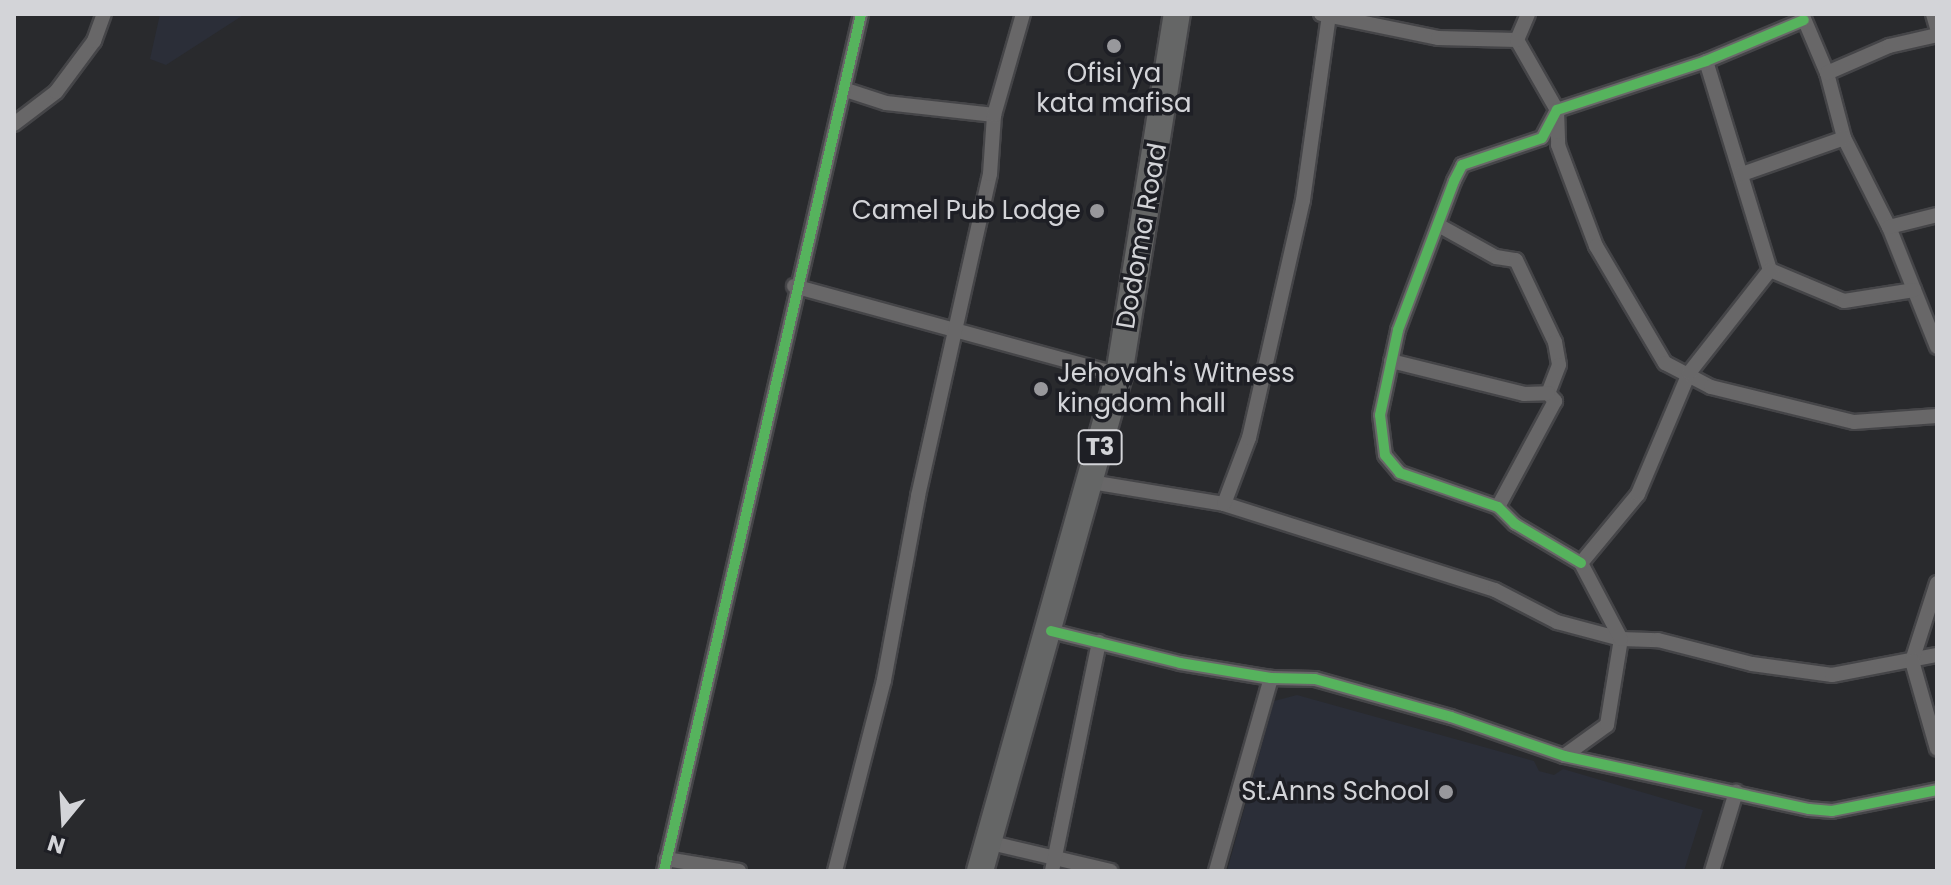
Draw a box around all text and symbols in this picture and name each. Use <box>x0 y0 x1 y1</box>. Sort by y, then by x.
marker: Ofisi ya kata mafisa <box>1105 37 1123 55</box>
place label: Ofisi ya kata mafisa <box>1036 58 1192 120</box>
street label: Dodoma Road <box>1110 141 1174 331</box>
place label: Camel Pub Lodge <box>852 195 1081 227</box>
marker: Camel Pub Lodge <box>1088 202 1106 220</box>
place label: Jehovah's Witness kingdom hall <box>1057 358 1295 420</box>
marker: Jehovah's Witness kingdom hall <box>1032 380 1050 398</box>
road number: T3 <box>1076 427 1124 467</box>
place label: St.Anns School <box>1241 776 1430 808</box>
north arrow <box>24 781 104 861</box>
marker: St.Anns School <box>1437 783 1455 801</box>
text: N <box>44 827 69 862</box>

